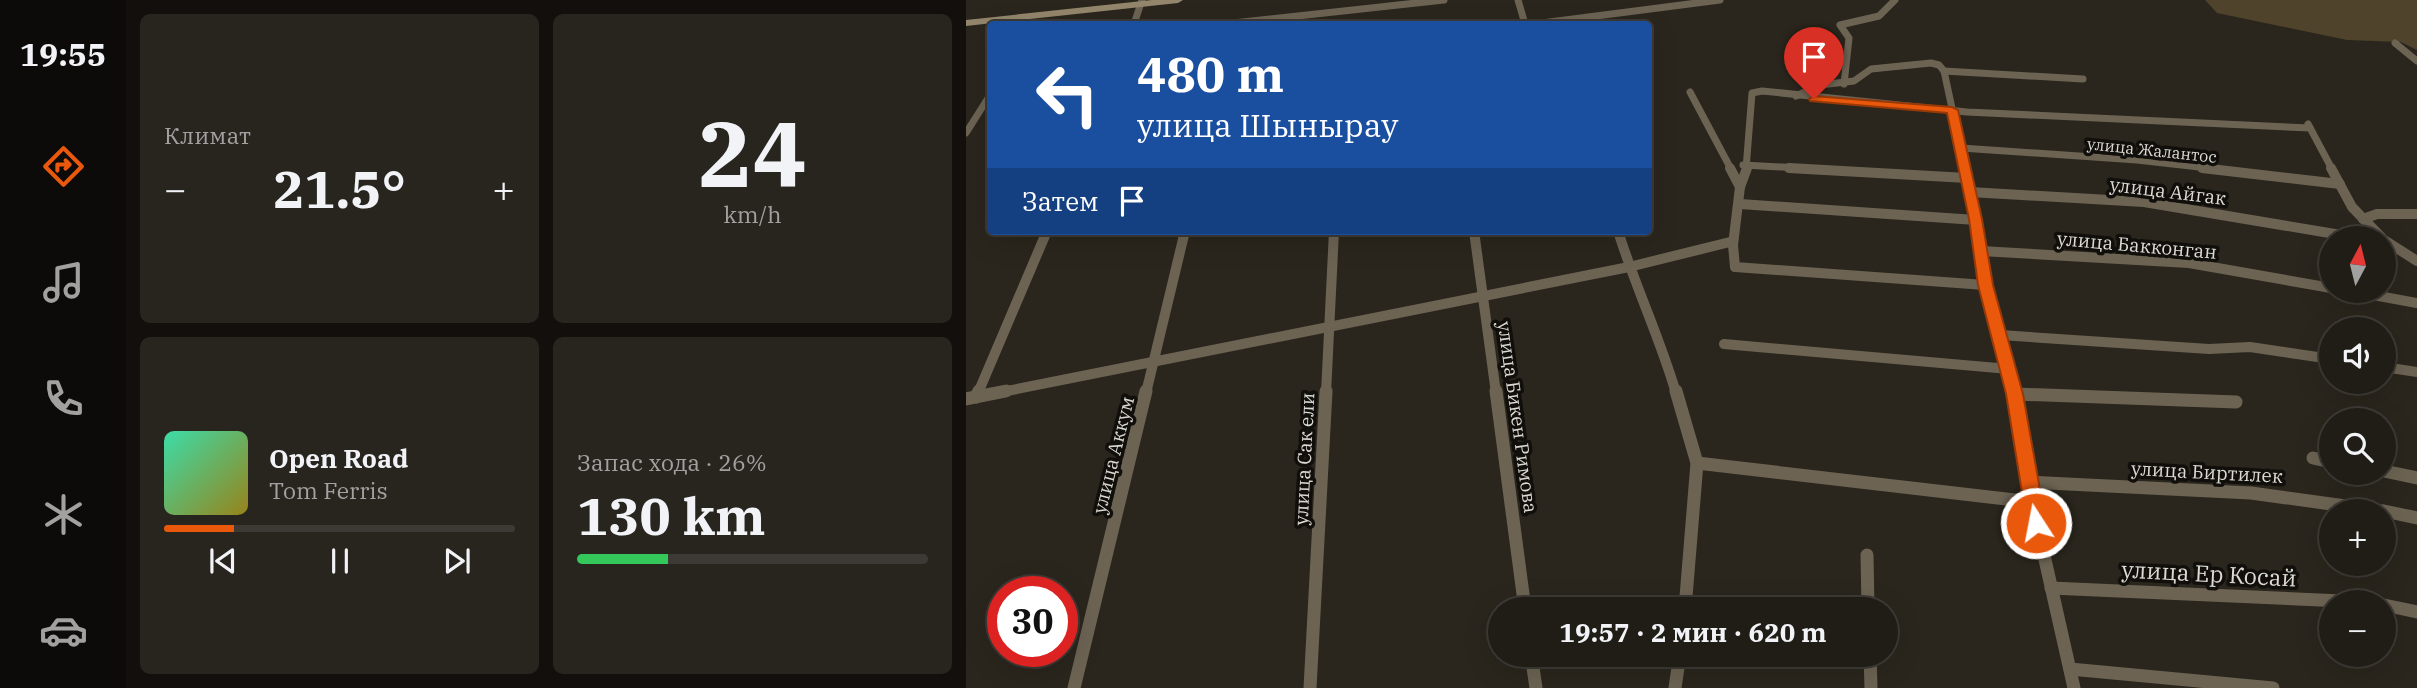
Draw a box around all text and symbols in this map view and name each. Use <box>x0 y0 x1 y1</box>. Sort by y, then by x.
pin <box>1784 27 1844 99</box>
text: 19:55 <box>20 33 106 75</box>
icon: arrive <box>1795 38 1833 76</box>
text: 480 m <box>1137 42 1284 105</box>
icon: left <box>1022 49 1113 140</box>
text: 24 <box>698 94 807 212</box>
text: улица Шынырау <box>1137 104 1398 146</box>
text: Климат <box>164 120 251 150</box>
street label: улица Жалантос <box>2086 133 2218 167</box>
icon: directions <box>39 142 88 191</box>
text: 21.5° <box>273 155 406 222</box>
text: − <box>164 164 187 213</box>
text: + <box>492 164 515 213</box>
street label: улица Айгак <box>2108 172 2228 210</box>
icon: arrive <box>1113 182 1151 220</box>
text: Затем <box>1022 184 1099 218</box>
text: km/h <box>723 199 782 229</box>
street label: улица Бакконган <box>2056 226 2218 264</box>
north arrow <box>2319 226 2396 303</box>
map controls <box>2319 226 2396 667</box>
icon: music <box>39 258 88 307</box>
button: sound <box>2319 317 2396 394</box>
street label: улица Бикен Римова <box>1493 320 1543 514</box>
icon: phone <box>39 374 88 423</box>
street label: улица Сак ели <box>1289 392 1319 526</box>
street label: улица Аккум <box>1087 394 1139 516</box>
button: search <box>2319 408 2396 485</box>
text: Open Road <box>269 441 408 475</box>
text: Запас хода · 26% <box>577 447 767 477</box>
street label: улица Биртилек <box>2131 456 2283 488</box>
text: Tom Ferris <box>269 475 388 505</box>
text: 130 km <box>577 482 766 549</box>
position arrow <box>1999 486 2073 560</box>
icon: climate <box>39 490 88 539</box>
button: + <box>2319 499 2396 576</box>
icon: previous <box>204 542 242 580</box>
icon: pause <box>321 542 359 580</box>
icon: next <box>438 542 476 580</box>
street label: улица Ер Косай <box>2121 553 2297 593</box>
speed limit sign: 30 <box>987 576 1078 667</box>
button: − <box>2319 590 2396 667</box>
icon: car <box>39 606 88 655</box>
text: 19:57 · 2 мин · 620 m <box>1559 615 1827 649</box>

